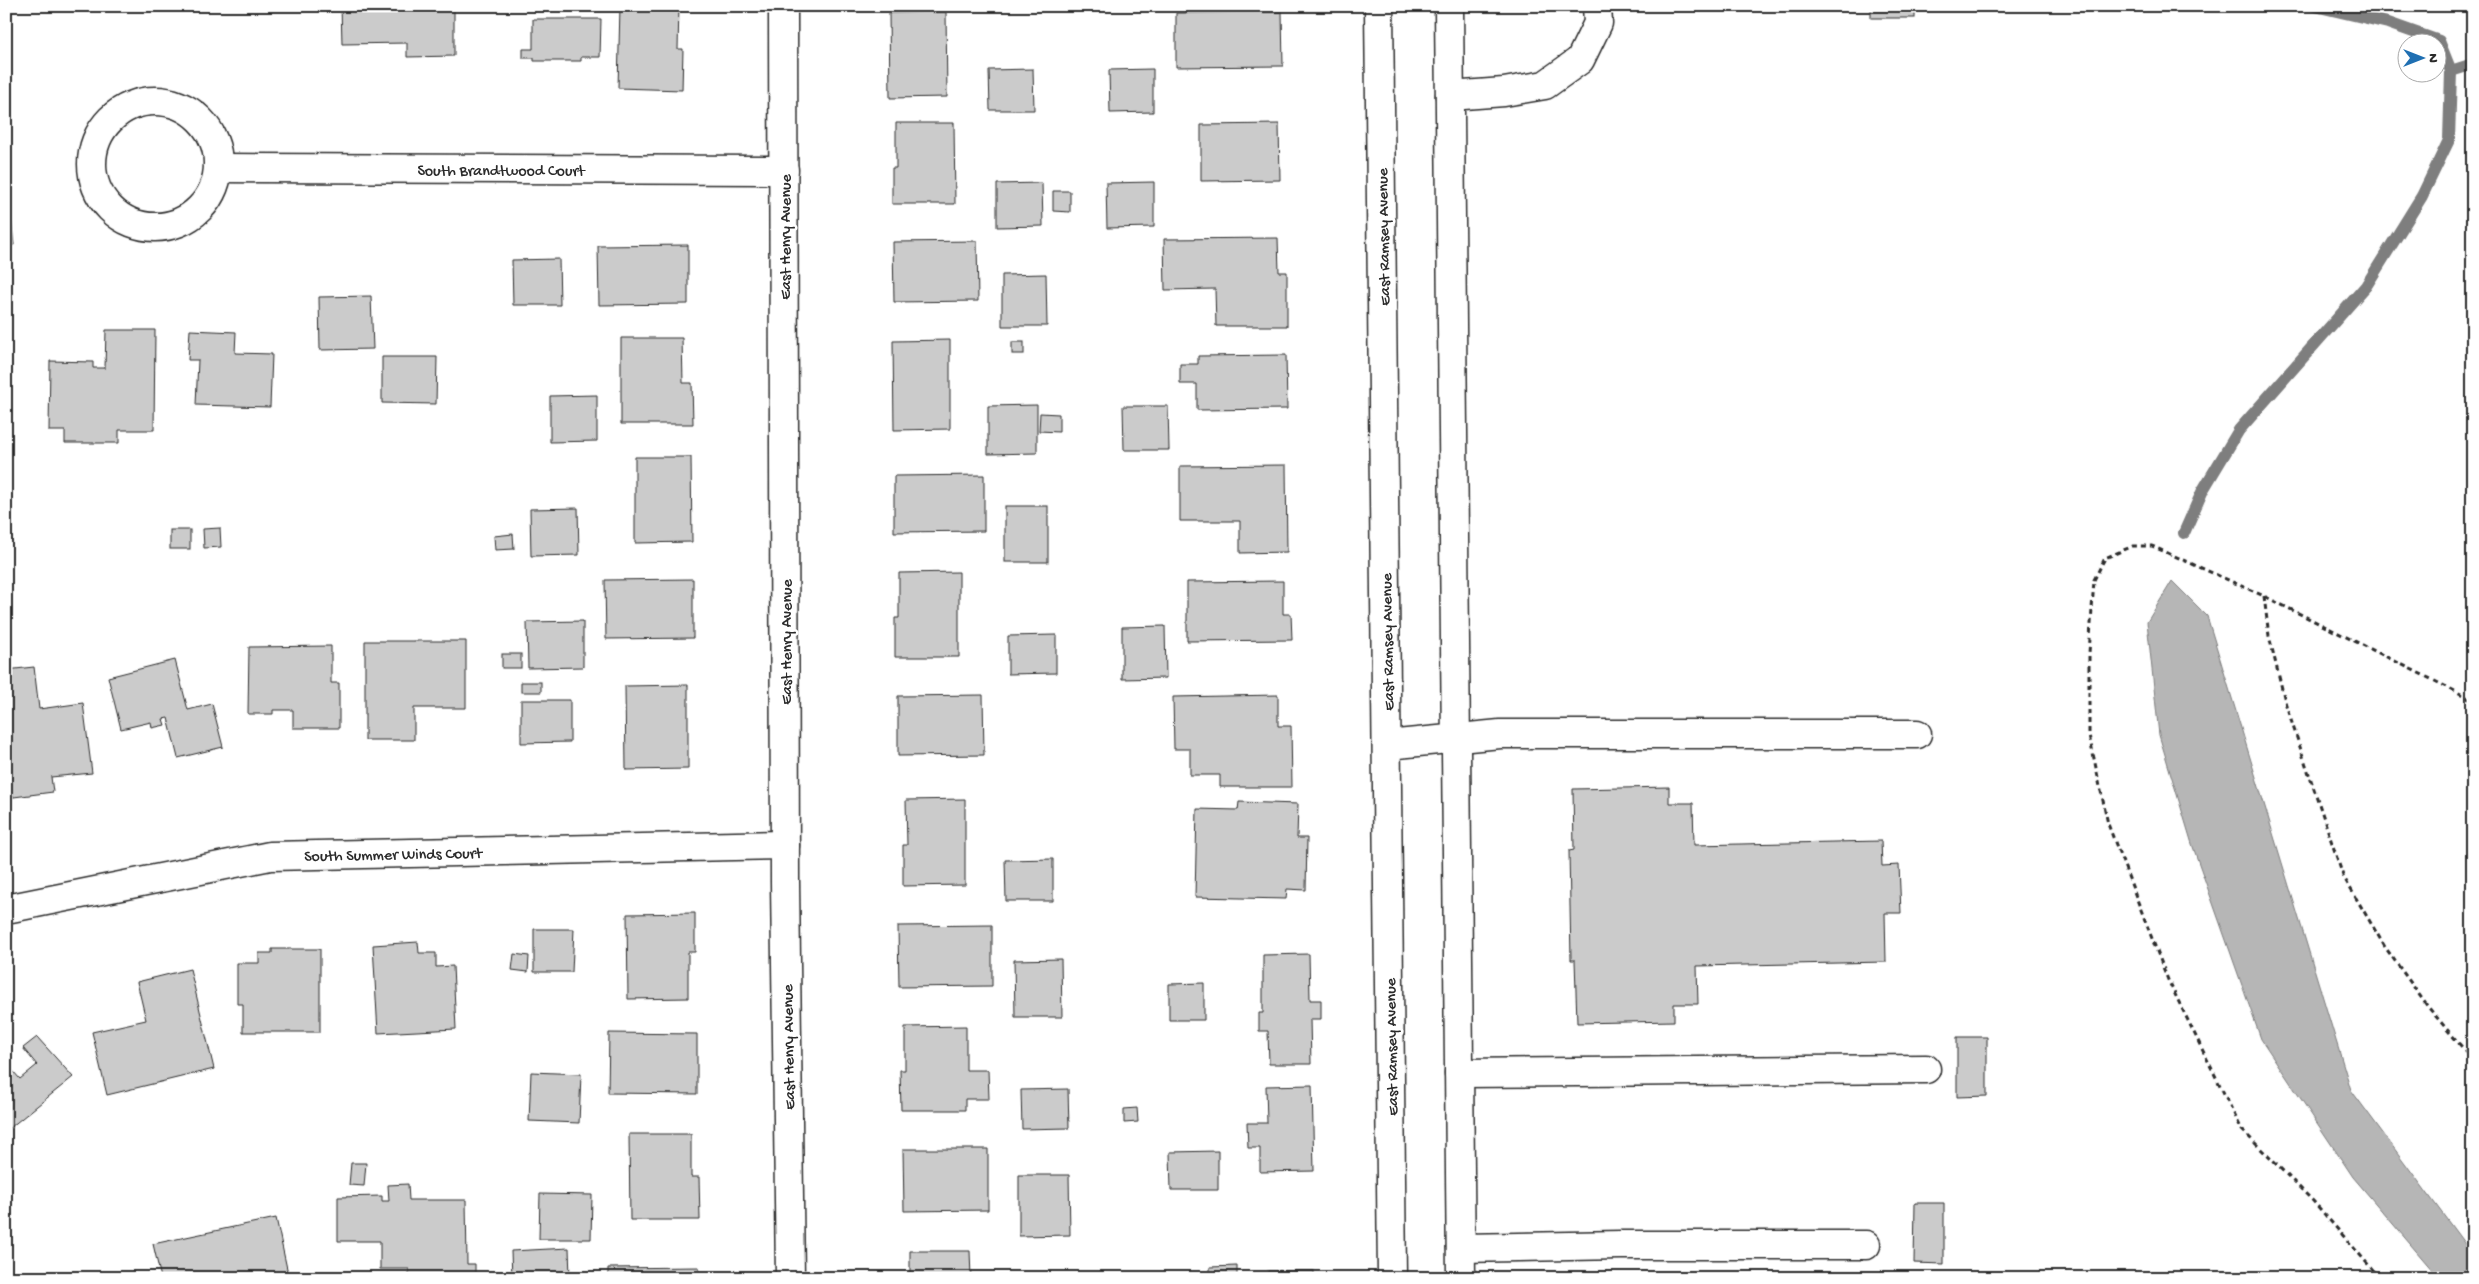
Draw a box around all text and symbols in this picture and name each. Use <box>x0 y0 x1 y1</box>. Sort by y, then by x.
north arrow <box>2396 32 2446 82</box>
text: N <box>2424 53 2441 63</box>
street label: South Brandtwood Court <box>417 163 586 182</box>
street label: East Ramsey Avenue <box>1375 167 1396 306</box>
street label: East Henry Avenue <box>778 174 797 300</box>
street label: East Ramsey Avenue <box>1379 572 1400 711</box>
street label: East Henry Avenue <box>779 579 798 705</box>
street label: South Summer Winds Court <box>304 845 484 868</box>
street label: East Ramsey Avenue <box>1383 977 1404 1116</box>
street label: East Henry Avenue <box>780 983 801 1110</box>

